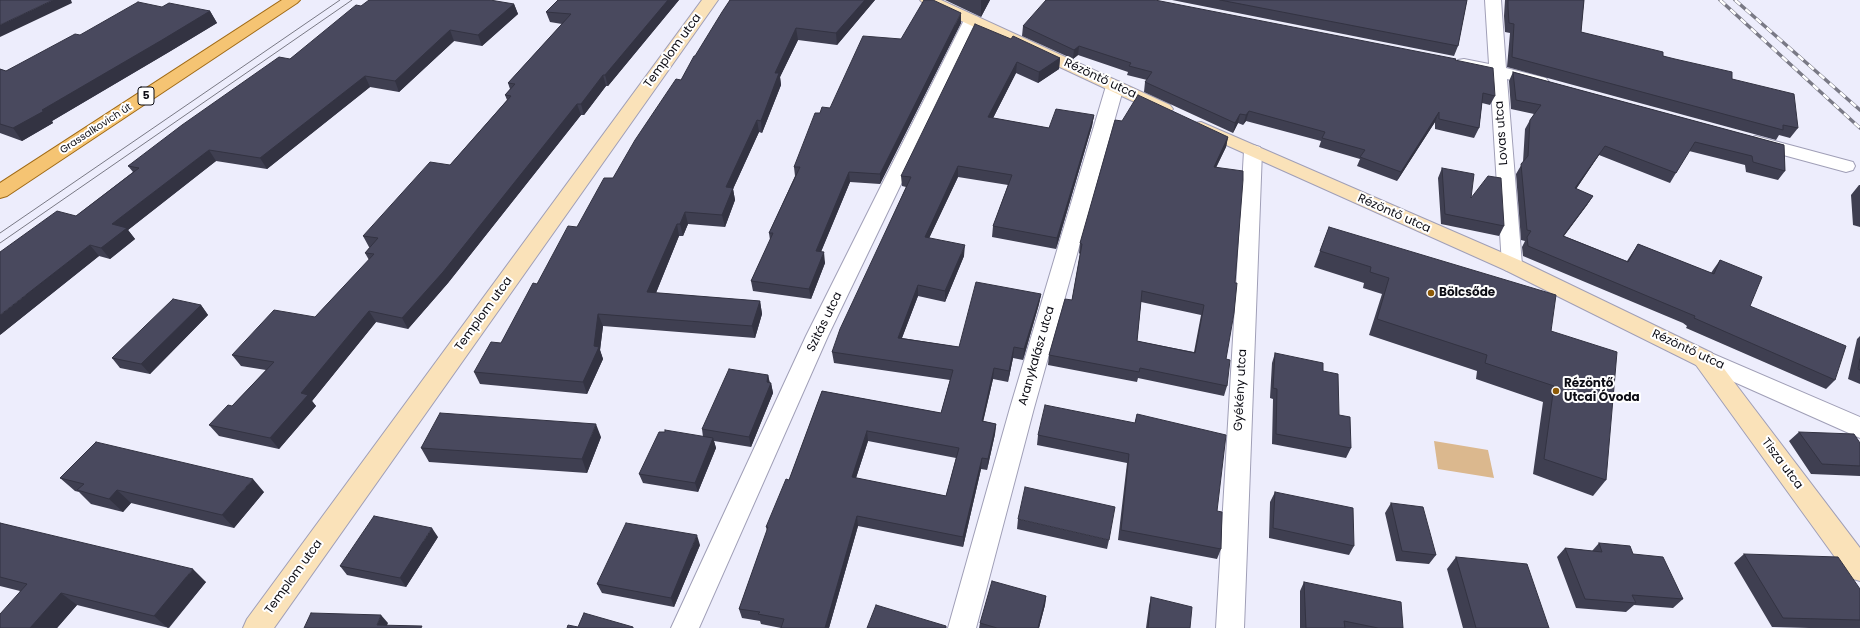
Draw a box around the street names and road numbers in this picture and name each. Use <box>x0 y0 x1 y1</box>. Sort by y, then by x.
street label: Templom utca <box>641 11 705 91</box>
street label: Rézöntő utca <box>1061 56 1139 102</box>
road number: 5 <box>138 87 154 105</box>
street label: Lovas utca <box>1493 100 1511 166</box>
street label: Grassalkovich út <box>58 101 134 157</box>
street label: Rézöntő utca <box>1355 192 1433 236</box>
street label: Templom utca <box>452 274 516 354</box>
street label: Szitás utca <box>804 290 846 354</box>
street label: Aranykalász utca <box>1016 305 1058 407</box>
street label: Rézöntő utca <box>1649 327 1727 373</box>
street label: Gyékény utca <box>1232 349 1250 431</box>
street label: Tisza utca <box>1758 436 1806 492</box>
street label: Templom utca <box>262 537 326 617</box>

